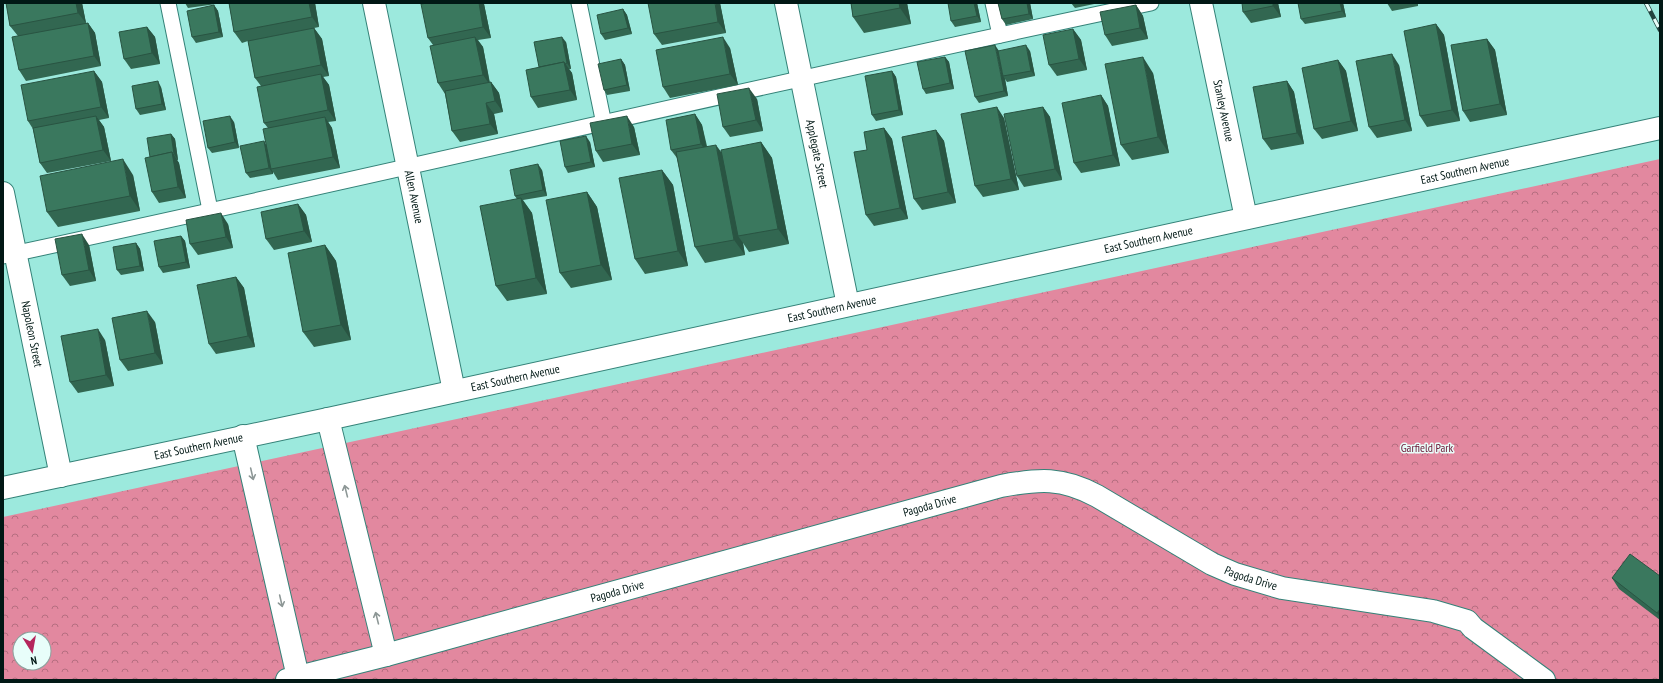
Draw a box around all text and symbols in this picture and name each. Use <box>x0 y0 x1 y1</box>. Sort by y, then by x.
street label: Stanley Avenue <box>1210 78 1238 143</box>
street label: Applegate Street <box>803 118 832 190</box>
street label: East Southern Avenue <box>1419 153 1511 187</box>
street label: Allen Avenue <box>402 169 427 225</box>
street label: East Southern Avenue <box>1103 222 1194 256</box>
street label: East Southern Avenue <box>786 291 877 325</box>
street label: Napoleon Street <box>18 299 47 369</box>
street label: East Southern Avenue <box>470 361 561 395</box>
street label: East Southern Avenue <box>153 429 244 463</box>
park label: Garfield Park <box>1401 440 1454 455</box>
one-way arrow <box>248 468 256 481</box>
one-way arrow <box>341 485 349 498</box>
street label: Pagoda Drive <box>901 491 958 520</box>
street label: Pagoda Drive <box>1222 562 1279 593</box>
street label: Pagoda Drive <box>589 576 646 605</box>
one-way arrow <box>277 594 285 607</box>
one-way arrow <box>372 611 380 624</box>
north arrow <box>12 631 52 671</box>
text: N <box>30 653 38 668</box>

